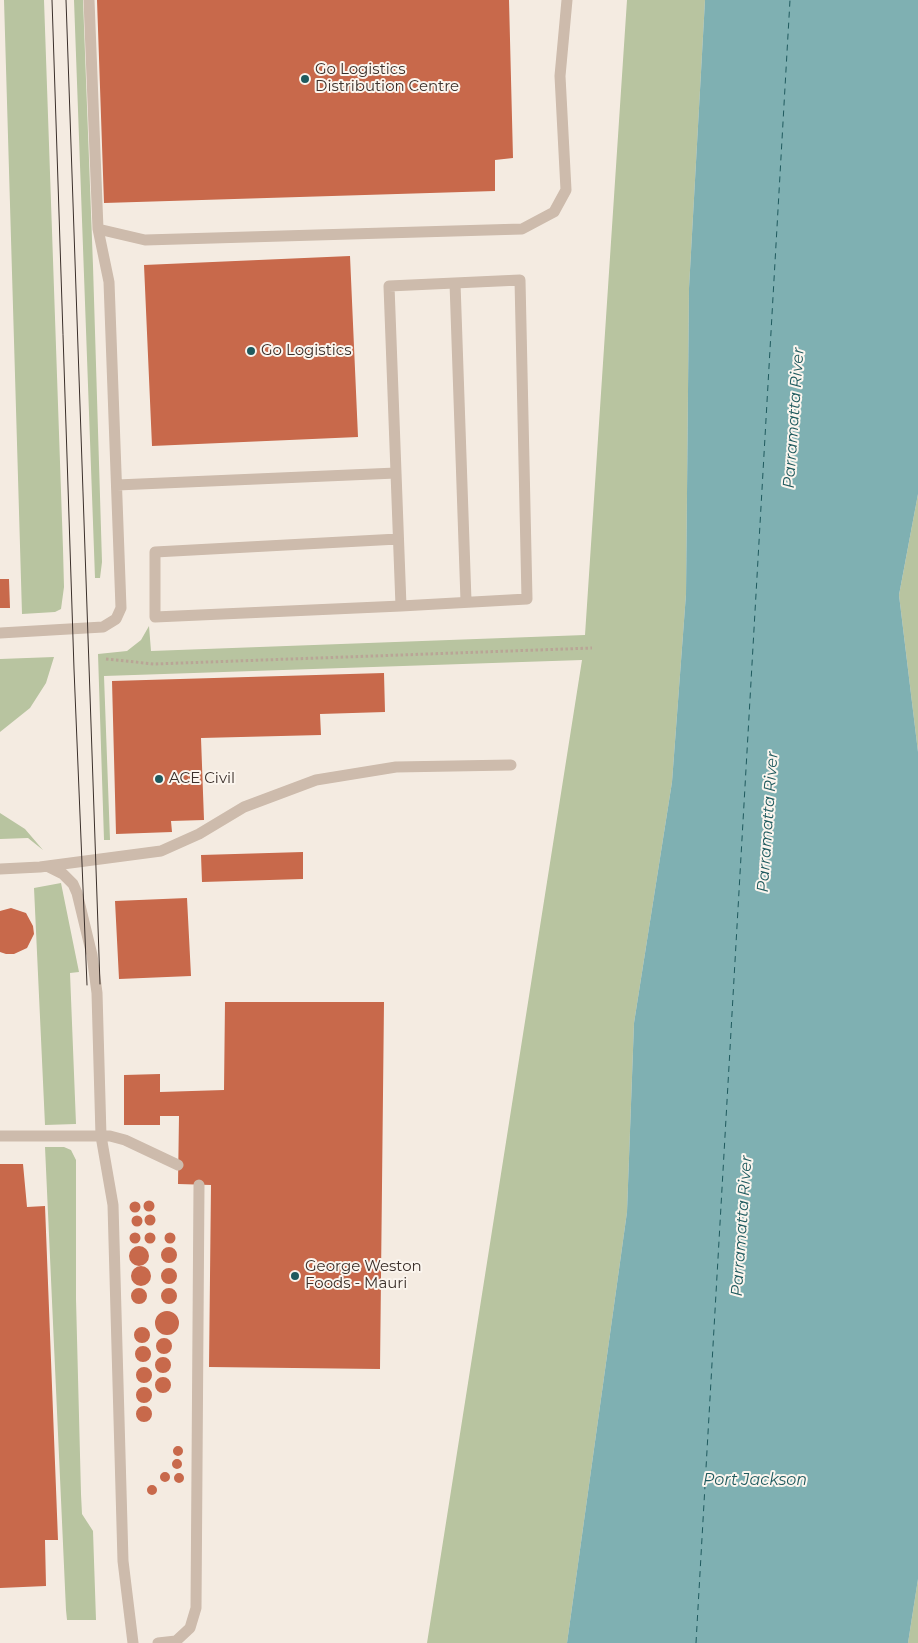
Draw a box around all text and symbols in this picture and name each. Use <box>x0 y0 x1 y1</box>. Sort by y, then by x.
place label: Go Logistics Distribution Centre <box>315 61 459 96</box>
marker: Go Logistics Distribution Centre <box>299 73 311 85</box>
place label: Go Logistics <box>261 342 352 360</box>
marker: Go Logistics <box>245 345 257 357</box>
water label: Parramatta River <box>779 347 809 489</box>
water label: Parramatta River <box>753 751 783 893</box>
place label: ACE Civil <box>169 770 235 788</box>
marker: ACE Civil <box>153 773 165 785</box>
water label: Parramatta River <box>727 1155 757 1297</box>
place label: George Weston Foods - Mauri <box>305 1258 422 1293</box>
marker: George Weston Foods - Mauri <box>289 1270 301 1282</box>
water label: Port Jackson <box>703 1470 807 1490</box>

